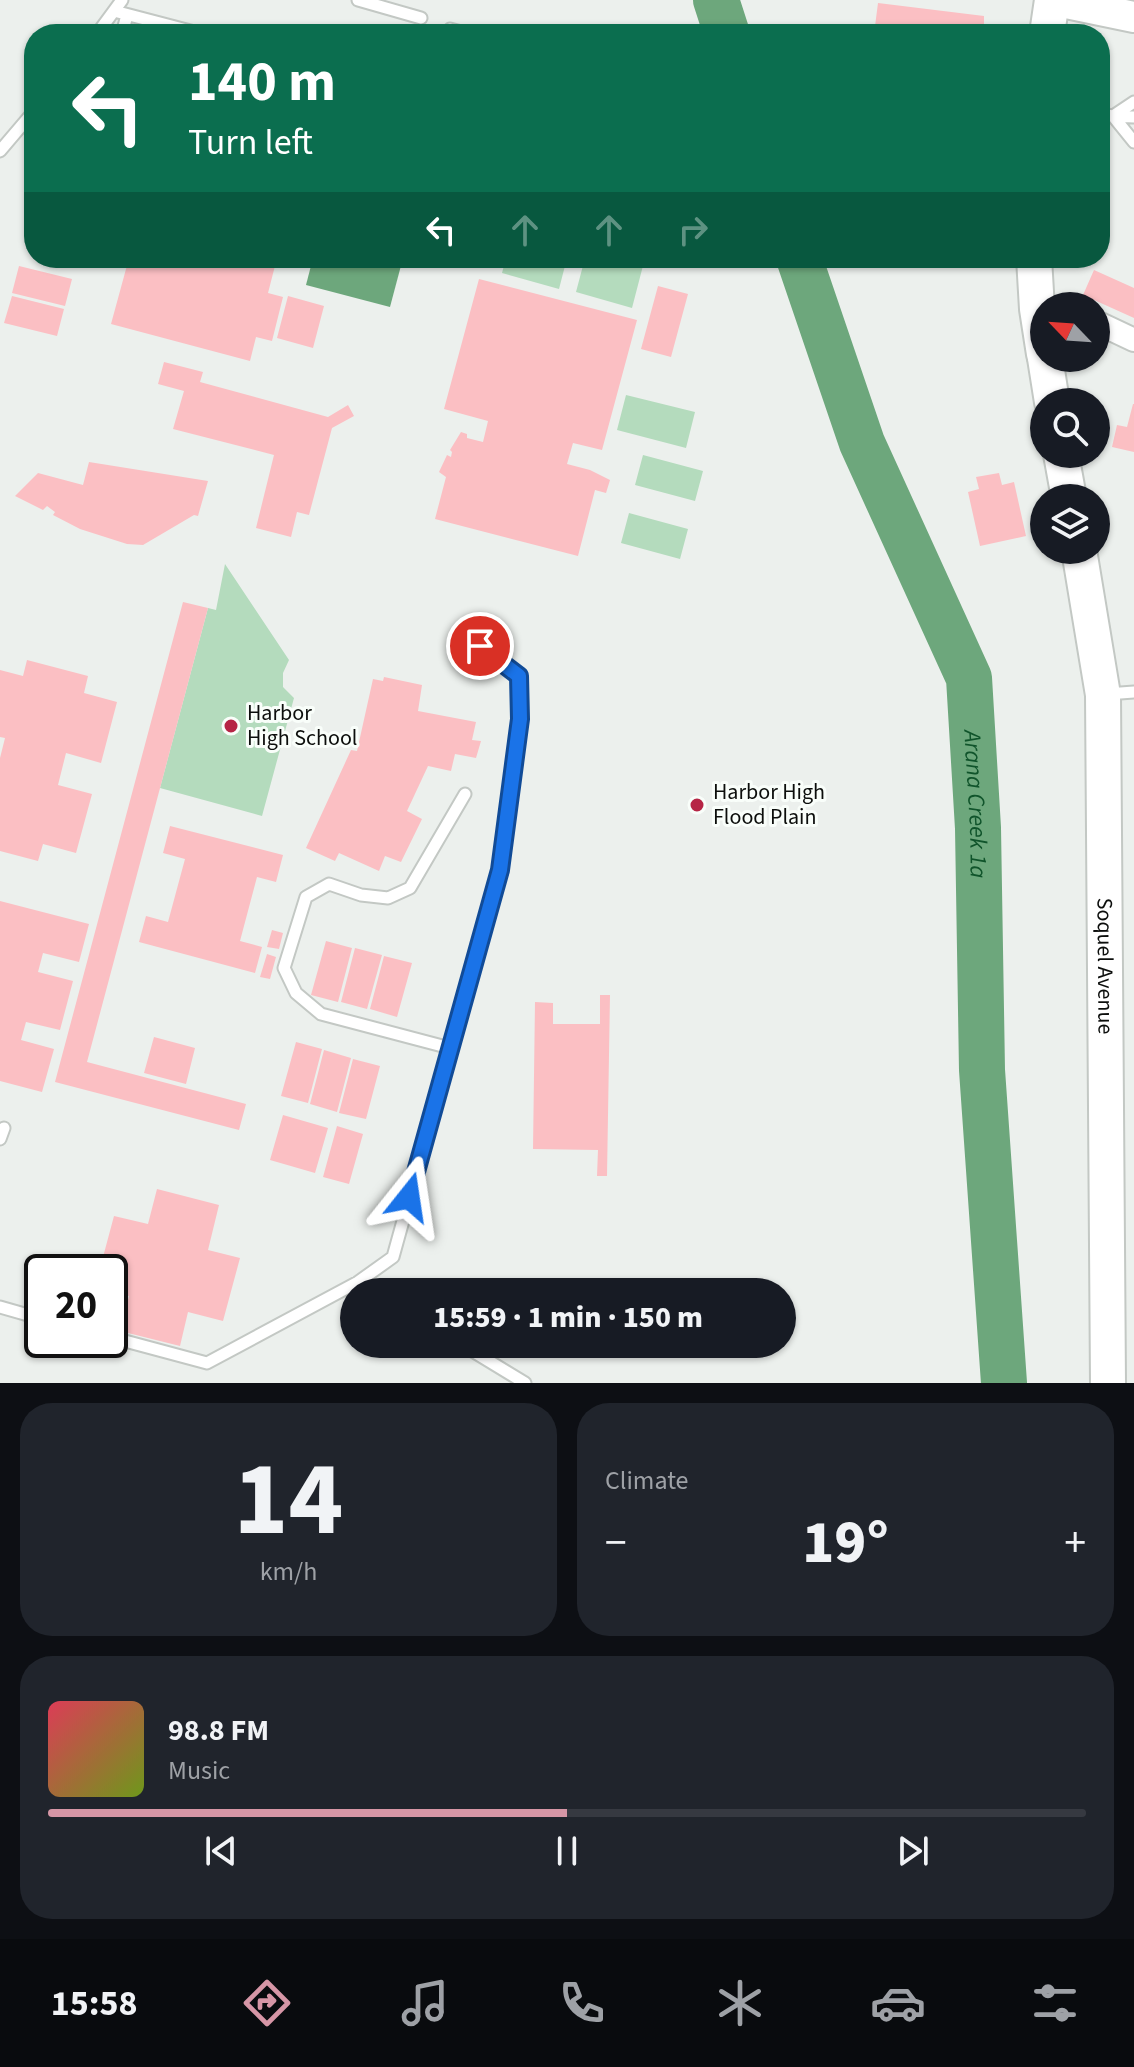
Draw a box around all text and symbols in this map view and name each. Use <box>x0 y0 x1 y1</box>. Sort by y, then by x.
text: 140 m <box>188 43 336 122</box>
icon: left <box>56 56 160 160</box>
text: Turn left <box>188 117 313 168</box>
icon: left <box>419 208 463 252</box>
icon: ahead <box>503 208 547 252</box>
icon: ahead <box>587 208 631 252</box>
icon: right <box>671 208 715 252</box>
north arrow <box>1030 292 1110 372</box>
map controls <box>1030 292 1110 564</box>
button: search <box>1030 388 1110 468</box>
button: layers <box>1030 484 1110 564</box>
pin <box>446 612 514 680</box>
icon: arrive <box>458 624 502 668</box>
place label: Harbor High School <box>247 697 357 754</box>
marker: Harbor High School <box>222 717 240 735</box>
water label: Arana Creek 1a <box>955 727 996 879</box>
place label: Harbor High Flood Plain <box>713 776 825 833</box>
marker: Harbor High Flood Plain <box>688 796 706 814</box>
street label: Soquel Avenue <box>1088 898 1121 1035</box>
position arrow <box>367 1155 451 1239</box>
speed limit sign: 20 <box>24 1254 128 1358</box>
text: 15:59 · 1 min · 150 m <box>433 1296 703 1339</box>
text: 14 <box>234 1427 343 1575</box>
text: Climate <box>605 1462 689 1499</box>
text: 19° <box>802 1501 889 1586</box>
text: − <box>605 1512 627 1575</box>
text: + <box>1064 1512 1086 1575</box>
text: km/h <box>260 1553 317 1590</box>
text: 98.8 FM <box>168 1709 269 1752</box>
text: Music <box>168 1752 230 1789</box>
icon: previous <box>199 1829 243 1873</box>
icon: pause <box>545 1829 589 1873</box>
icon: next <box>891 1829 935 1873</box>
icon: directions <box>239 1975 295 2031</box>
icon: music <box>397 1975 453 2031</box>
icon: phone <box>554 1975 610 2031</box>
icon: climate <box>712 1975 768 2031</box>
icon: car <box>870 1975 926 2031</box>
icon: filters <box>1027 1975 1083 2031</box>
text: 15:58 <box>51 1978 138 2029</box>

